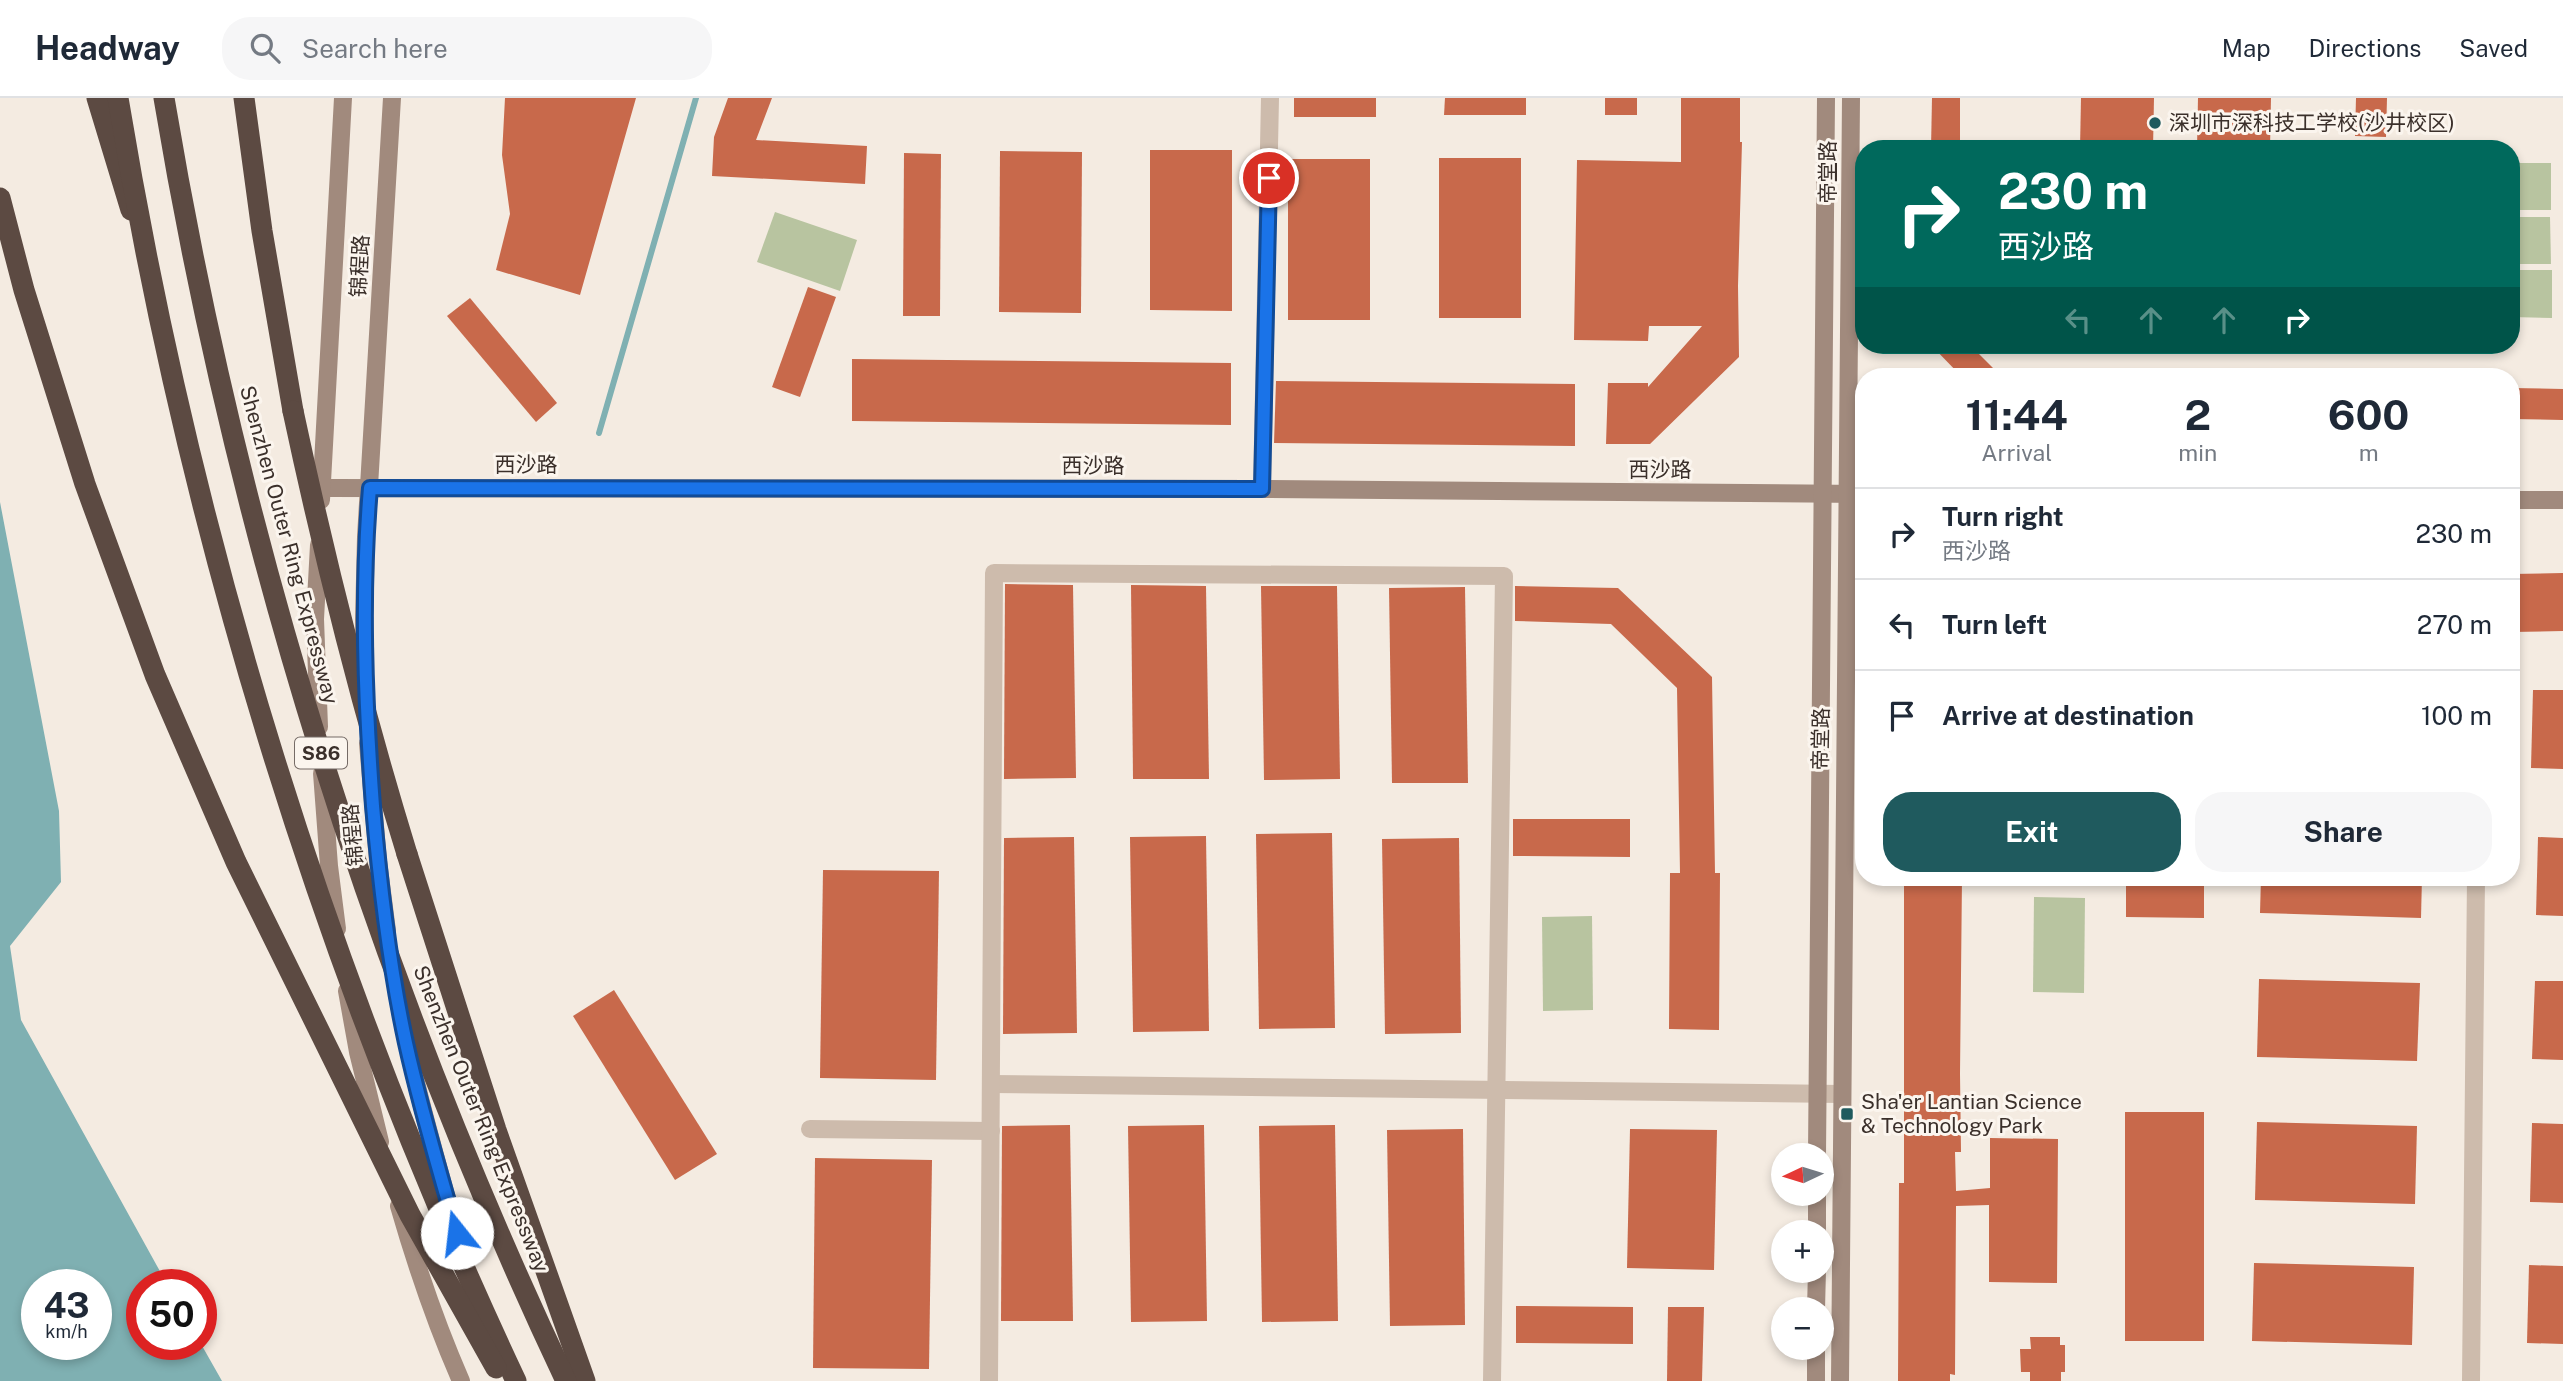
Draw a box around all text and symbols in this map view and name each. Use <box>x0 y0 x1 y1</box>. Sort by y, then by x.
search box <box>222 17 712 80</box>
text: Headway <box>35 29 180 67</box>
icon: search <box>246 29 284 67</box>
text: Search here <box>302 33 448 64</box>
text: Map <box>2222 34 2271 62</box>
text: Directions <box>2309 34 2421 62</box>
text: Saved <box>2459 34 2528 62</box>
place label: 深圳市深科技工学校(沙井校区) <box>2169 110 2455 135</box>
marker: 深圳市深科技工学校(沙井校区) <box>2147 115 2163 131</box>
street label: 帝堂路 <box>1815 141 1840 204</box>
pin <box>1239 148 1299 208</box>
icon: arrive <box>1250 159 1288 197</box>
text: 230 m <box>1998 162 2148 220</box>
icon: right <box>1883 168 1974 259</box>
text: 西沙路 <box>1998 228 2094 265</box>
street label: 锦程路 <box>345 234 374 298</box>
icon: left <box>2059 301 2097 339</box>
icon: ahead <box>2132 301 2170 339</box>
icon: ahead <box>2205 301 2243 339</box>
icon: right <box>2278 301 2316 339</box>
street label: Shenzhen Outer Ring Expressway <box>235 383 344 707</box>
text: 11:44 <box>1966 390 2068 439</box>
text: 2 <box>2184 390 2211 439</box>
text: 600 <box>2328 390 2409 439</box>
text: Arrival <box>1981 439 2052 466</box>
text: min <box>2178 439 2217 466</box>
text: m <box>2359 439 2379 466</box>
street label: 西沙路 <box>495 452 558 477</box>
street label: 西沙路 <box>1062 453 1125 478</box>
street label: 西沙路 <box>1629 457 1692 482</box>
text: Turn right <box>1942 501 2064 532</box>
icon: right <box>1883 515 1921 553</box>
text: 230 m <box>2416 518 2492 549</box>
text: 西沙路 <box>1942 537 2011 564</box>
icon: left <box>1883 606 1921 644</box>
text: Turn left <box>1942 609 2047 640</box>
text: 270 m <box>2417 609 2492 640</box>
icon: arrive <box>1883 697 1921 735</box>
text: Arrive at destination <box>1942 700 2194 731</box>
text: 100 m <box>2421 700 2492 731</box>
street label: 帝堂路 <box>1807 707 1834 771</box>
road number: S86 <box>295 738 347 768</box>
button: Exit <box>1883 792 2181 872</box>
button: Share <box>2195 792 2492 872</box>
street label: 锦程路 <box>337 803 368 868</box>
street label: Shenzhen Outer Ring Expressway <box>408 962 555 1276</box>
place label: Sha'er Lantian Science & Technology Park <box>1861 1089 2082 1138</box>
marker: Sha'er Lantian Science & Technology Park <box>1839 1106 1855 1122</box>
north arrow <box>1771 1143 1834 1206</box>
map controls <box>1771 1143 1834 1360</box>
position arrow <box>420 1196 494 1270</box>
button: + <box>1771 1220 1834 1283</box>
speed limit sign: 50 <box>126 1269 217 1360</box>
text: 43 <box>43 1285 90 1326</box>
button: − <box>1771 1297 1834 1360</box>
text: km/h <box>45 1321 88 1342</box>

